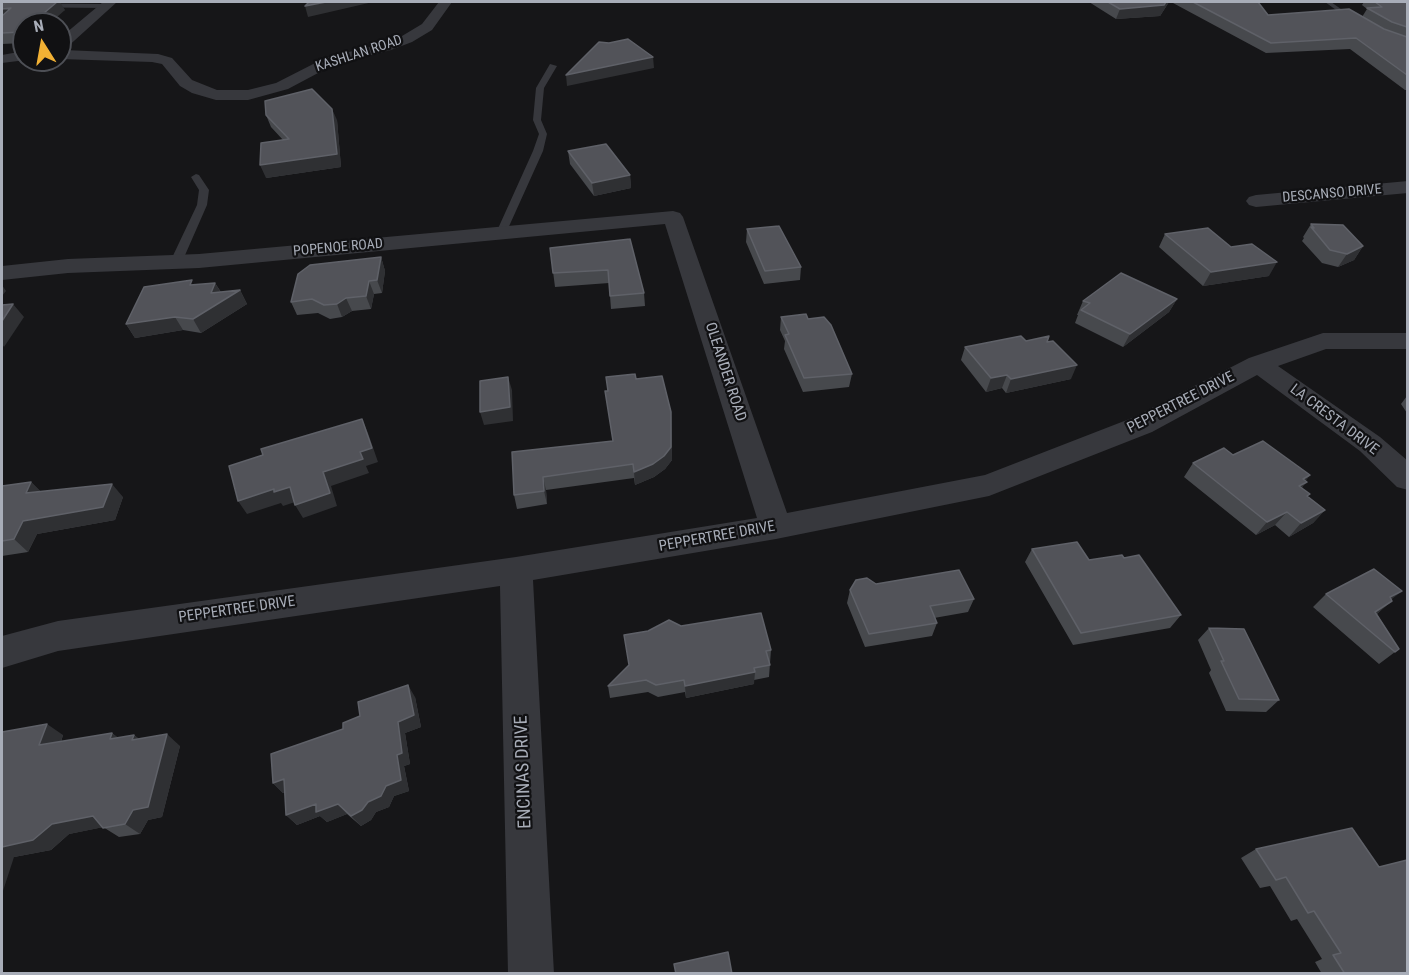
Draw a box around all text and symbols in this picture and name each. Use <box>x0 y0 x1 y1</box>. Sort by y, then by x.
north arrow <box>12 12 72 72</box>
text: N <box>32 16 45 36</box>
street label: KASHLAN ROAD <box>314 32 404 76</box>
street label: DESCANSO DRIVE <box>1282 181 1382 207</box>
street label: POPENOE ROAD <box>292 236 384 260</box>
street label: OLEANDER ROAD <box>701 320 749 424</box>
street label: PEPPERTREE DRIVE <box>1125 368 1237 438</box>
street label: LA CRESTA DRIVE <box>1286 381 1382 459</box>
street label: PEPPERTREE DRIVE <box>658 518 776 556</box>
street label: PEPPERTREE DRIVE <box>178 593 296 627</box>
street label: ENCINAS DRIVE <box>511 715 537 829</box>

